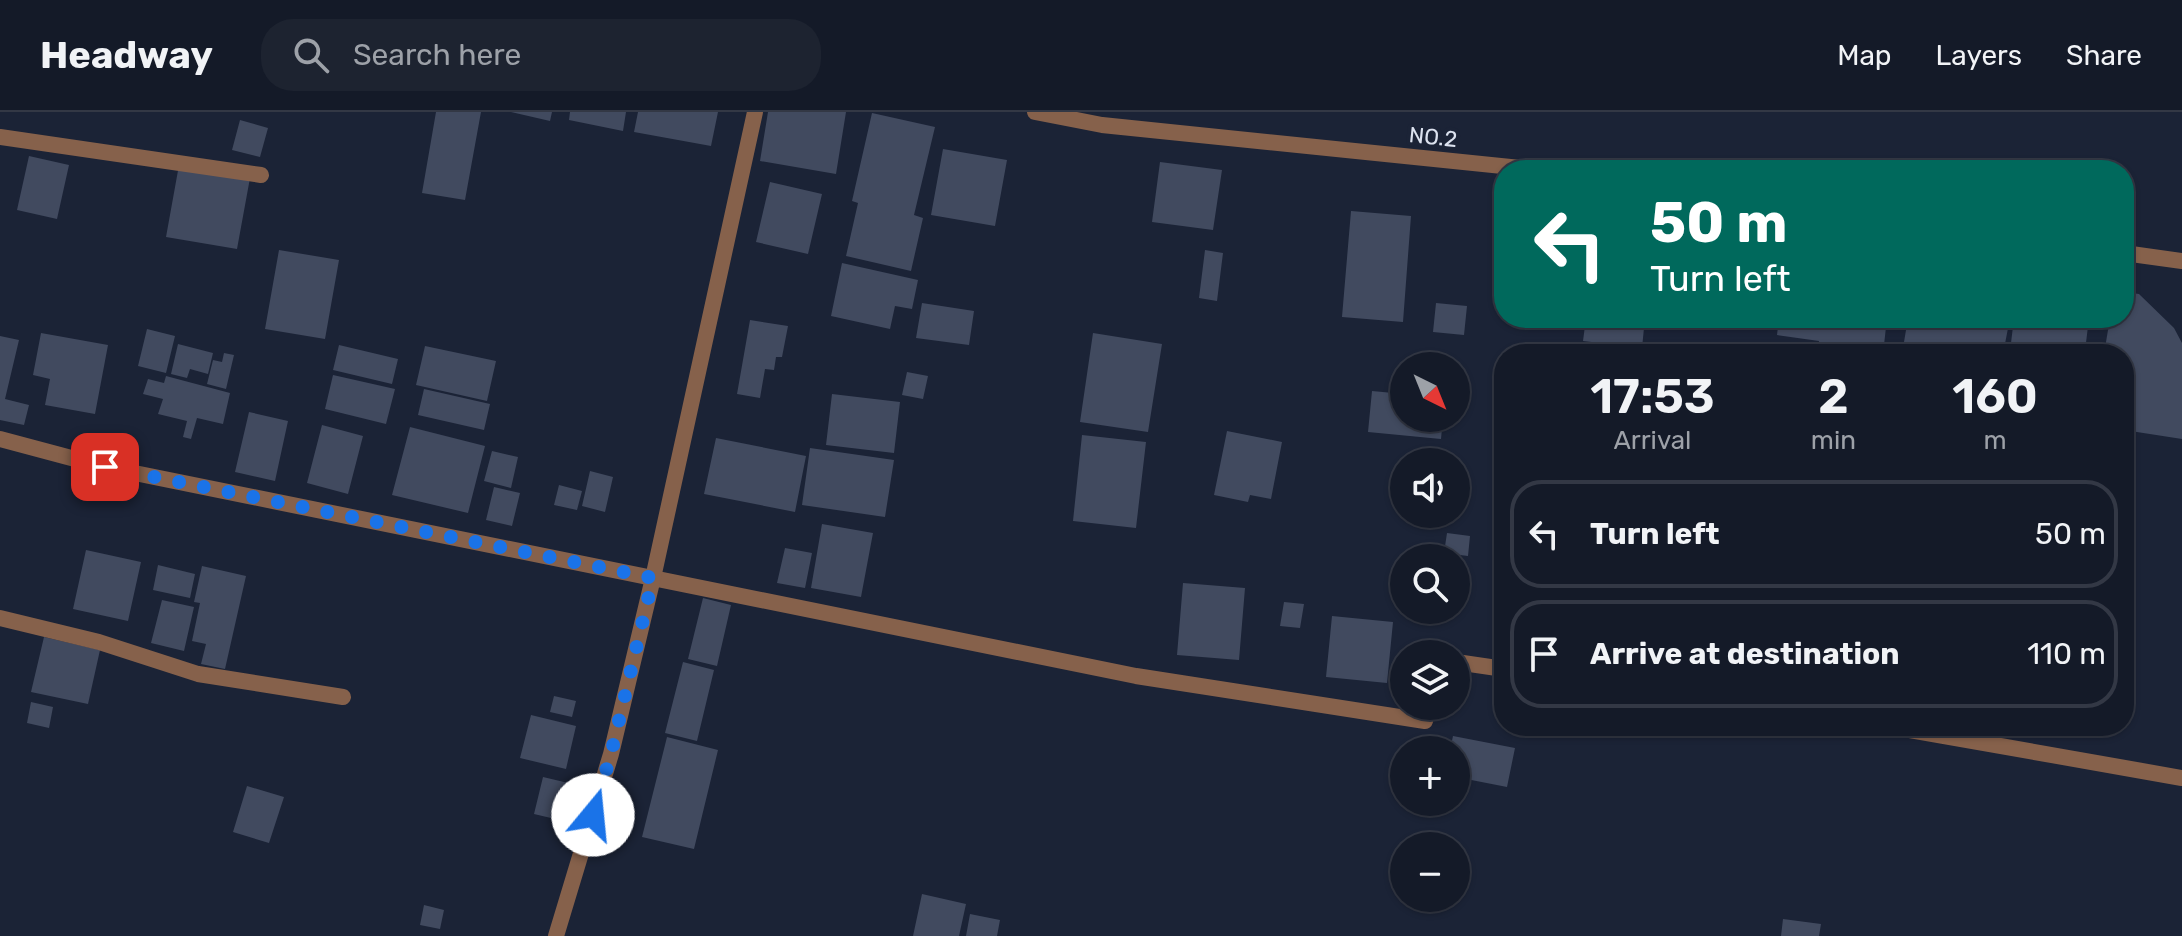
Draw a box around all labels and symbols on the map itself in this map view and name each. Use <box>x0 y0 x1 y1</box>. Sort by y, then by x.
street label: NO.2 <box>1408 121 1458 153</box>
north arrow <box>1390 352 1470 432</box>
pin <box>71 433 139 501</box>
position arrow <box>551 773 635 857</box>

